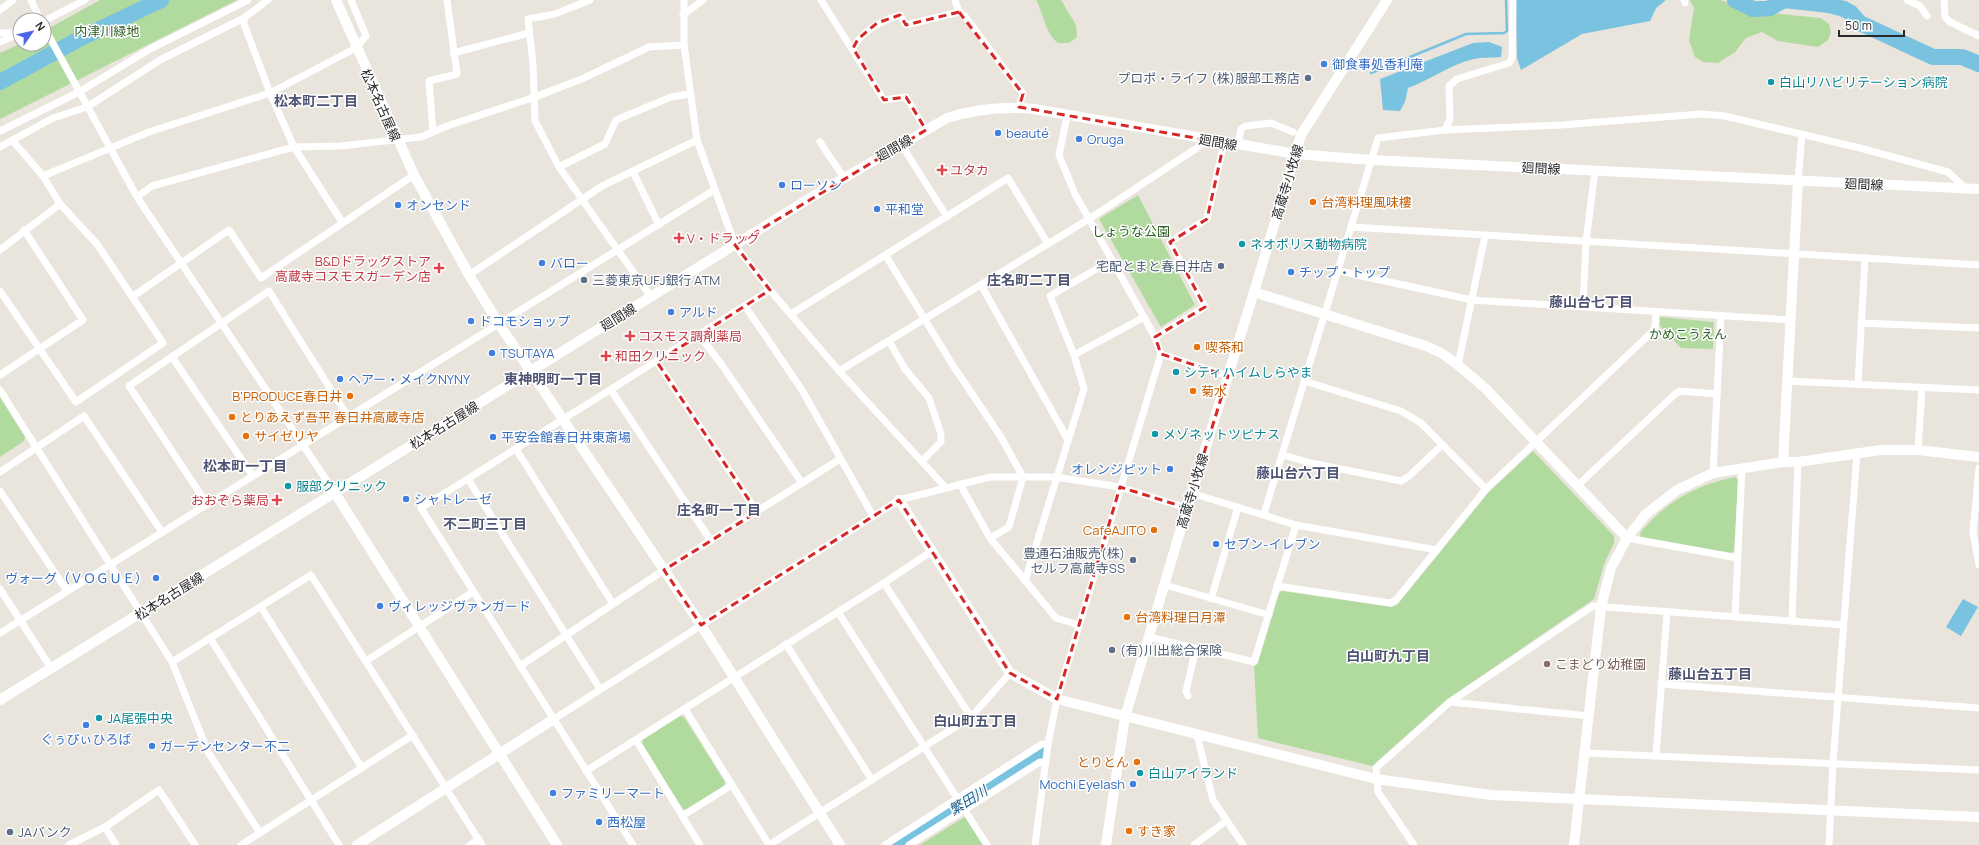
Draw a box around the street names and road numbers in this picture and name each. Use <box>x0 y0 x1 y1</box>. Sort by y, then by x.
street label: 松本名古屋線 <box>357 66 405 144</box>
street label: 廻間線 <box>873 130 915 166</box>
street label: 廻間線 <box>1197 130 1239 154</box>
street label: 高蔵寺小牧線 <box>1267 142 1307 222</box>
street label: 廻間線 <box>1521 158 1561 178</box>
street label: 廻間線 <box>1844 174 1884 194</box>
street label: 廻間線 <box>597 299 639 335</box>
street label: 松本名古屋線 <box>406 397 482 453</box>
street label: 高蔵寺小牧線 <box>1172 451 1212 531</box>
street label: 松本名古屋線 <box>131 568 207 624</box>

